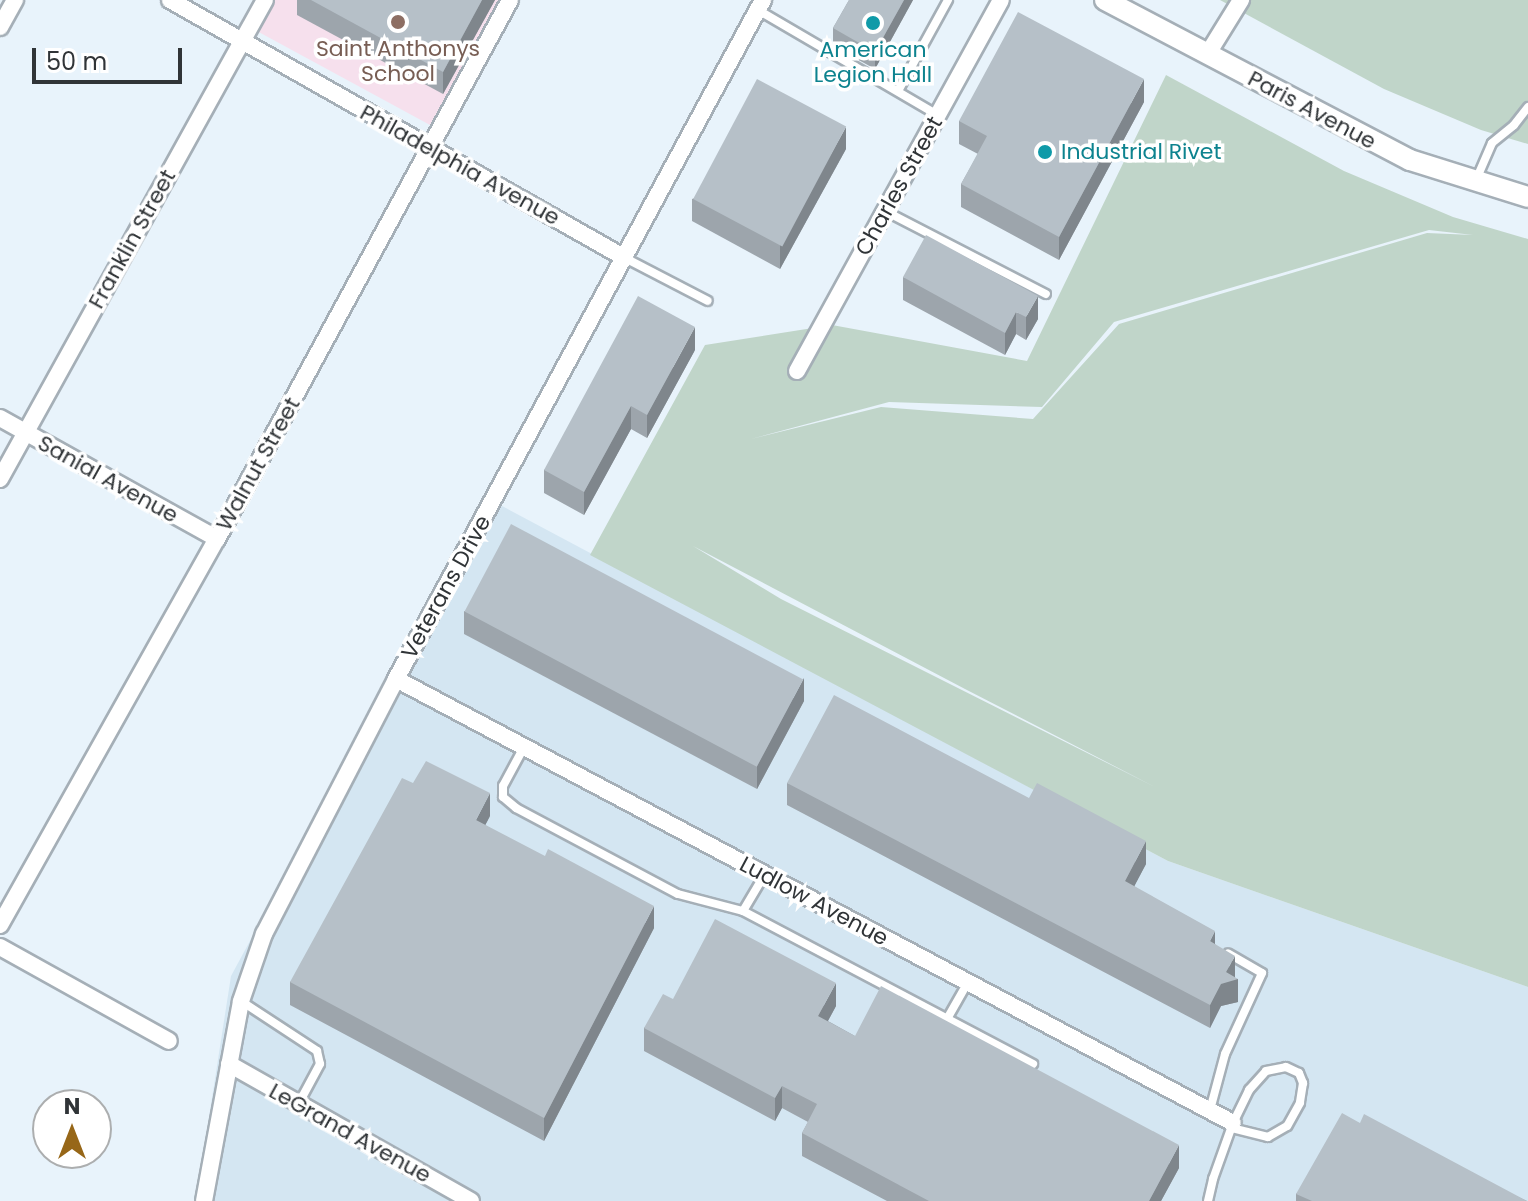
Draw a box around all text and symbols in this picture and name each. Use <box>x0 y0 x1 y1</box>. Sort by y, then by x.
marker: Saint Anthonys School <box>389 13 407 31</box>
marker: American Legion Hall <box>864 14 882 32</box>
scale bar <box>36 32 186 82</box>
place label: Saint Anthonys School <box>316 35 480 86</box>
place label: American Legion Hall <box>814 36 932 88</box>
text: 50 m <box>46 45 107 78</box>
street label: Paris Avenue <box>1243 65 1381 155</box>
street label: Philadelphia Avenue <box>356 99 564 231</box>
street label: Charles Street <box>850 112 948 260</box>
place label: Industrial Rivet <box>1061 139 1221 165</box>
marker: Industrial Rivet <box>1036 143 1054 161</box>
street label: Franklin Street <box>83 165 181 313</box>
street label: Walnut Street <box>211 393 305 535</box>
street label: Sanial Avenue <box>33 430 183 528</box>
street label: Veterans Drive <box>396 511 496 663</box>
street label: Ludlow Avenue <box>735 851 893 951</box>
street label: LeGrand Avenue <box>265 1078 435 1188</box>
north arrow <box>32 1089 112 1169</box>
text: N <box>64 1091 80 1122</box>

